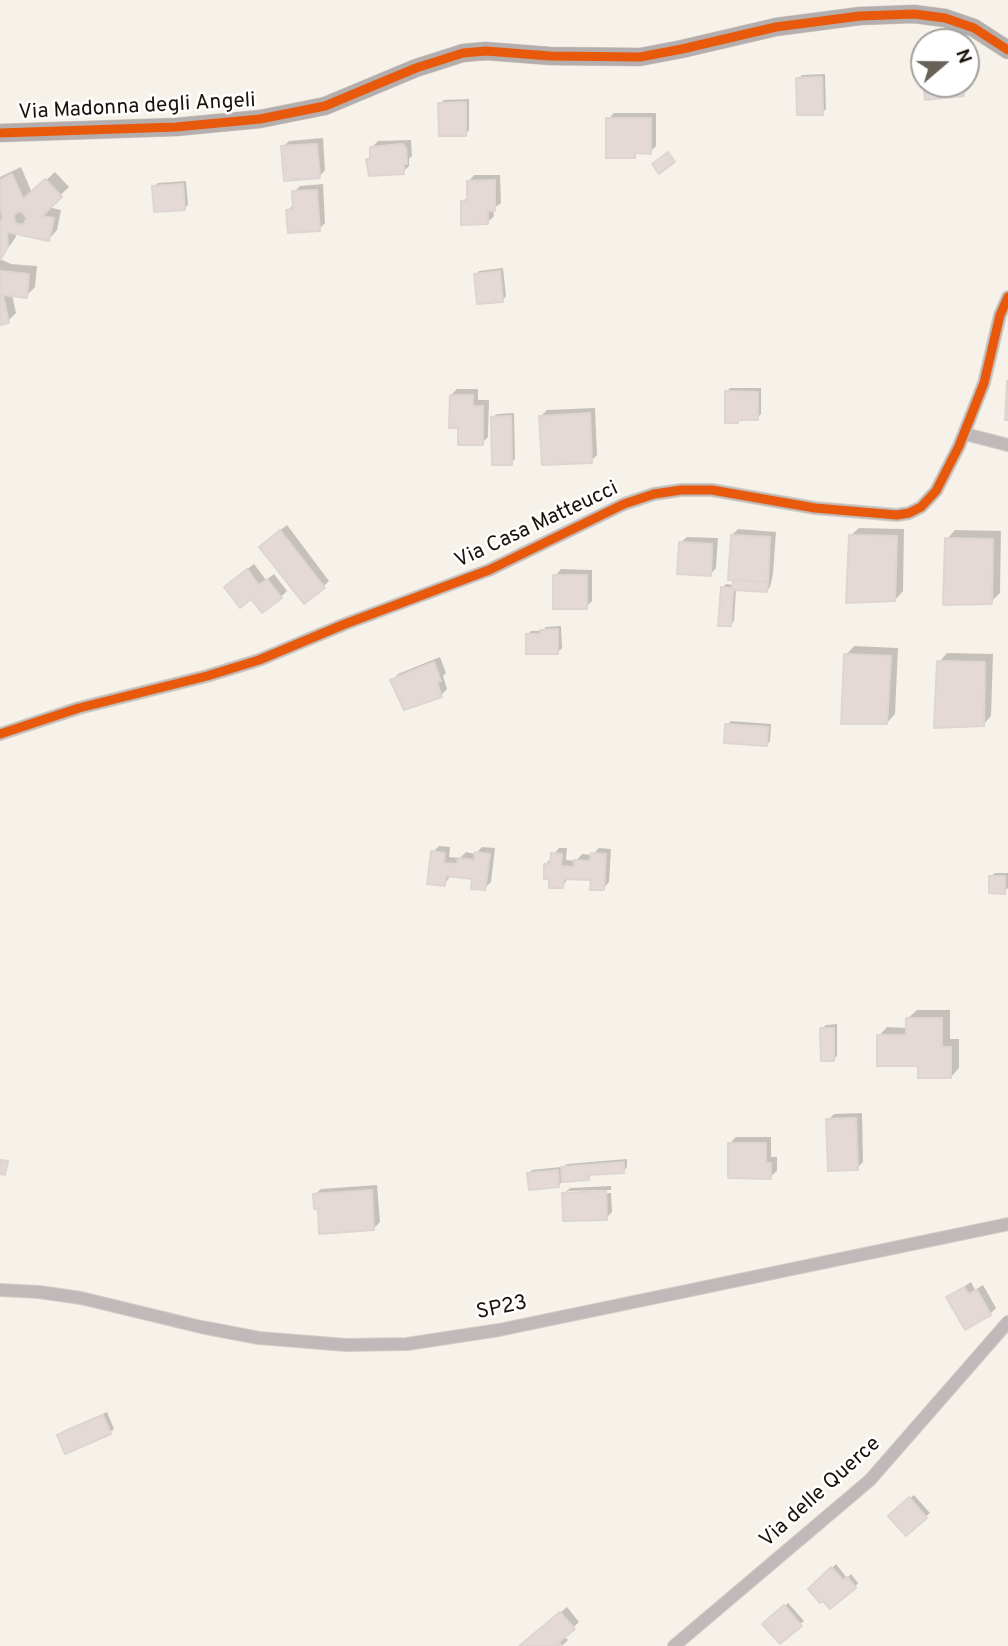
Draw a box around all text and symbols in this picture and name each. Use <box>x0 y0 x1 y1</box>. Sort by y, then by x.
north arrow <box>910 28 980 98</box>
text: N <box>949 46 976 67</box>
street label: Via Madonna degli Angeli <box>18 89 256 127</box>
street label: Via Casa Matteucci <box>451 477 623 575</box>
street label: SP23 <box>474 1291 530 1327</box>
street label: Via delle Querce <box>756 1432 886 1554</box>

